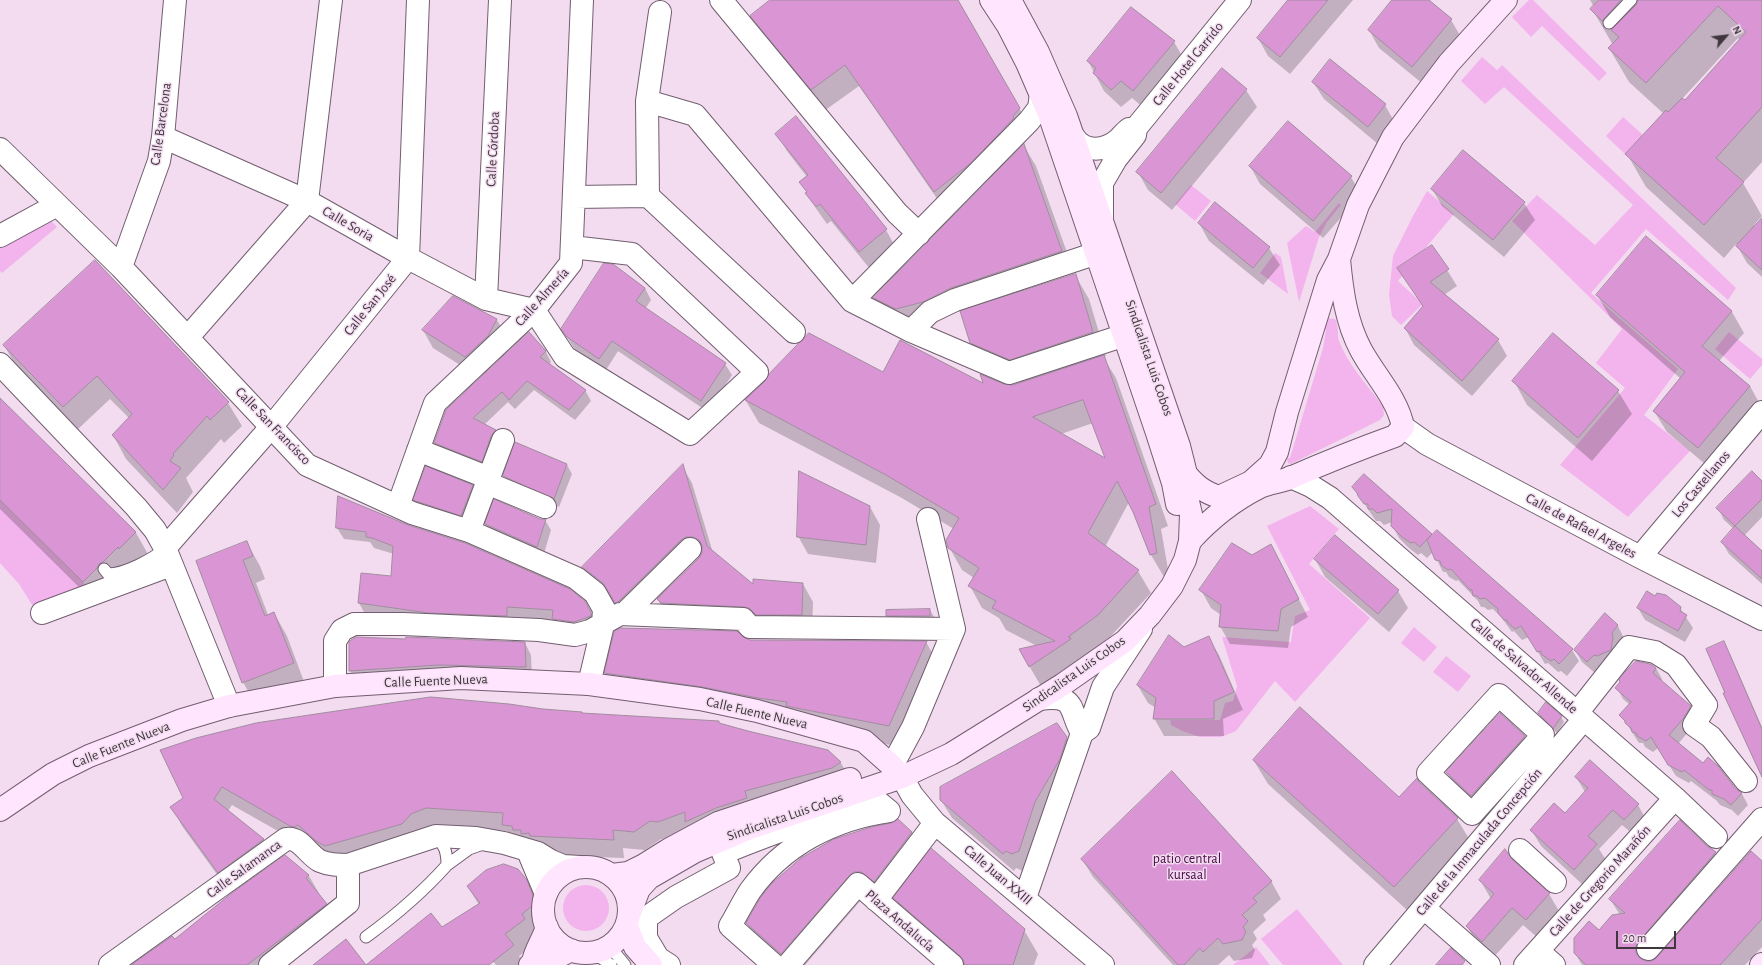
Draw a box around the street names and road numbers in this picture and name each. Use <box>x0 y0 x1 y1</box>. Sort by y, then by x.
street label: Calle Hotel Garrido <box>1149 19 1227 109</box>
street label: Calle Barcelona <box>147 81 175 167</box>
street label: Calle Córdoba <box>483 111 503 187</box>
street label: Calle Soria <box>319 203 377 245</box>
street label: Calle Almería <box>511 264 573 330</box>
street label: Calle San José <box>340 271 400 339</box>
street label: Sindicalista Luis Cobos <box>1121 298 1177 418</box>
street label: Calle San Francisco <box>232 384 314 468</box>
street label: Los Castellanos <box>1668 447 1734 521</box>
street label: Calle de Rafael Argeles <box>1523 490 1639 562</box>
street label: Calle de Salvador Allende <box>1467 615 1581 717</box>
street label: Sindicalista Luis Cobos <box>1019 632 1129 716</box>
street label: Calle Fuente Nueva <box>384 671 488 691</box>
street label: Calle Fuente Nueva <box>705 693 809 733</box>
street label: Calle Fuente Nueva <box>70 718 172 772</box>
street label: Calle de la Inmaculada Concepción <box>1412 765 1546 919</box>
street label: Sindicalista Luis Cobos <box>725 789 845 845</box>
street label: Calle de Gregorio Marañón <box>1546 822 1654 940</box>
street label: Calle Salamanca <box>203 836 285 902</box>
street label: Calle Juan XXIII <box>960 841 1036 909</box>
street label: Plaza Andalucía <box>862 886 938 956</box>

